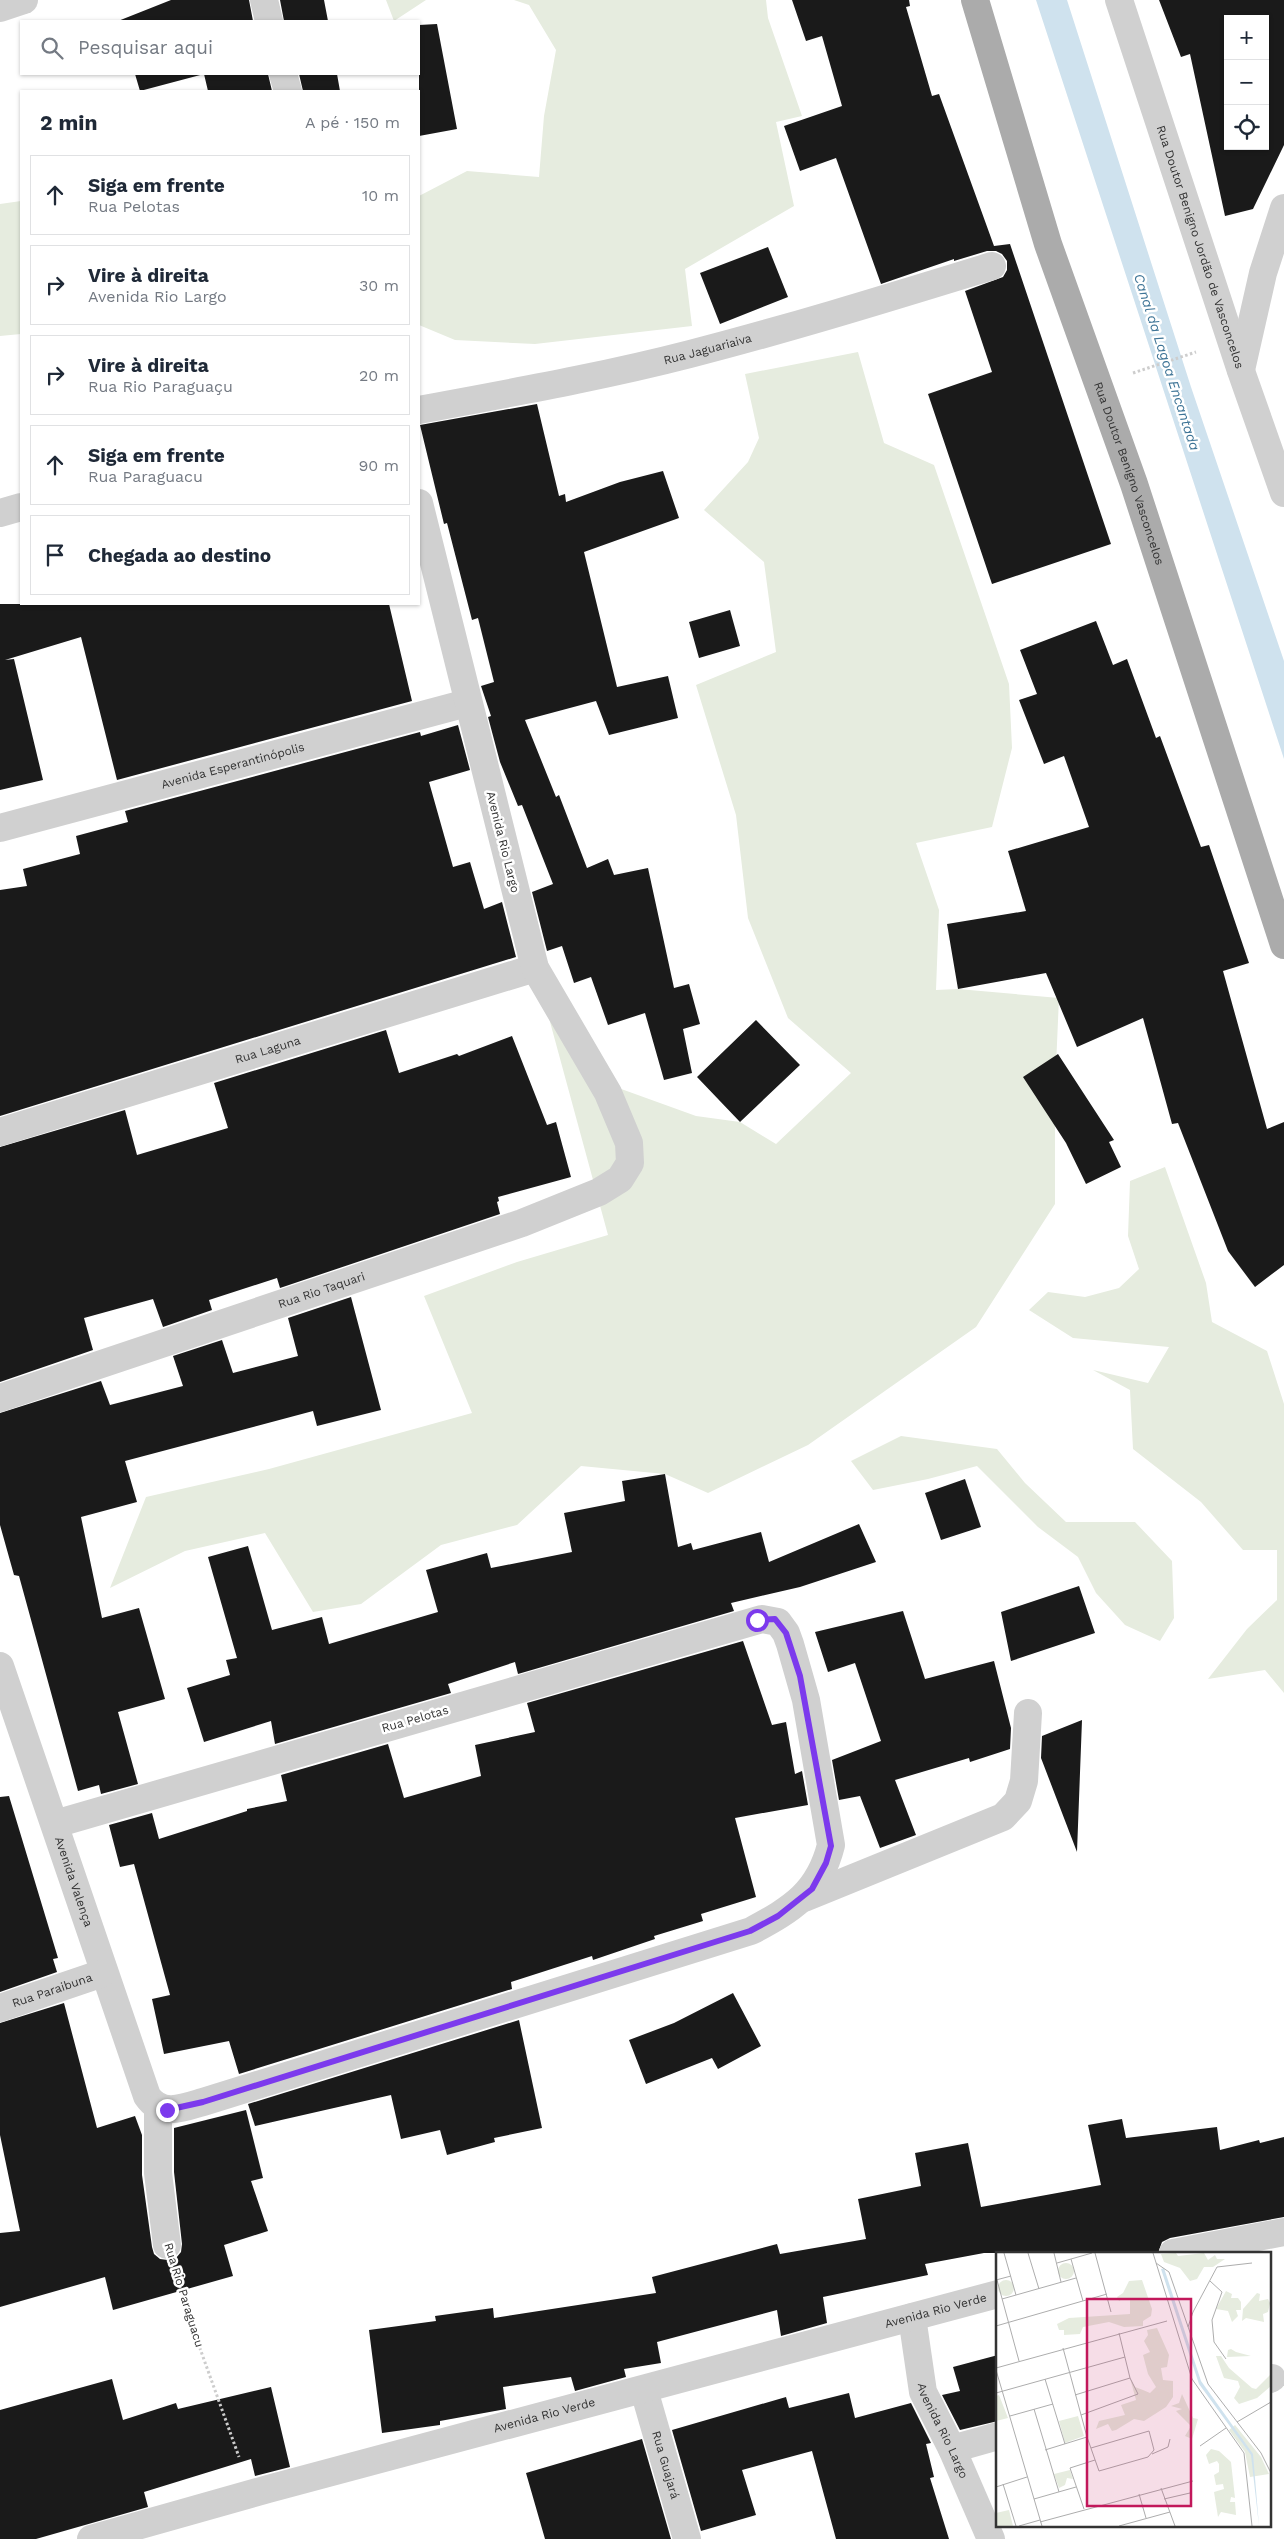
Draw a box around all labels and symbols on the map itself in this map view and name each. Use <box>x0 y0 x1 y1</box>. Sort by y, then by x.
street label: Rua Doutor Benigno Jordão de Vasconcelos <box>1154 124 1247 370</box>
water label: Canal da Lagoa Encantada <box>1131 272 1203 453</box>
street label: Rua Jaguariaiva <box>662 331 753 367</box>
street label: Rua Doutor Benígno Vasconcelos <box>1091 380 1167 567</box>
street label: Avenida Esperantinópolis <box>160 740 306 792</box>
street label: Avenida Rio Largo <box>484 790 522 894</box>
street label: Rua Laguna <box>233 1033 302 1067</box>
street label: Rua Rio Taquari <box>276 1269 367 1311</box>
route start <box>746 1609 769 1632</box>
street label: Rua Pelotas <box>380 1703 450 1735</box>
street label: Avenida Valença <box>52 1835 96 1929</box>
street label: Rua Paraibuna <box>10 1970 94 2010</box>
route end <box>156 2099 179 2122</box>
street label: Rua Rio Paraguacu <box>161 2241 207 2349</box>
inset map <box>996 2252 1272 2526</box>
street label: Avenida Rio Verde <box>883 2290 988 2331</box>
street label: Avenida Rio Largo <box>915 2382 971 2481</box>
street label: Avenida Rio Verde <box>492 2395 597 2435</box>
street label: Rua Guajará <box>649 2429 682 2501</box>

